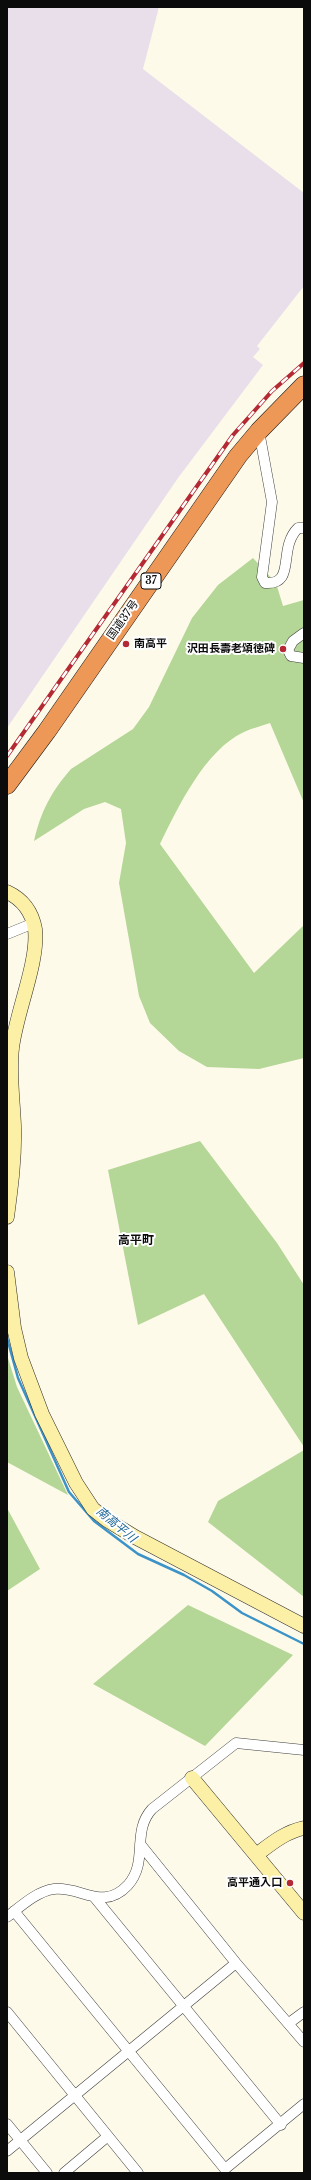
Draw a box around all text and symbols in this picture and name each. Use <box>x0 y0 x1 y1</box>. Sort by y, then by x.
road number: 37 <box>141 573 161 589</box>
street label: 国道37号 <box>105 598 141 642</box>
place label: 南高平 <box>134 637 167 651</box>
marker: 南高平 <box>121 639 131 649</box>
place label: 沢田長壽老頌徳碑 <box>187 642 275 656</box>
marker: 沢田長壽老頌徳碑 <box>278 644 288 654</box>
district label: 高平町 <box>118 1234 154 1248</box>
water label: 南高平川 <box>93 1504 139 1546</box>
place label: 高平通入口 <box>227 1876 282 1890</box>
marker: 高平通入口 <box>285 1878 295 1888</box>

